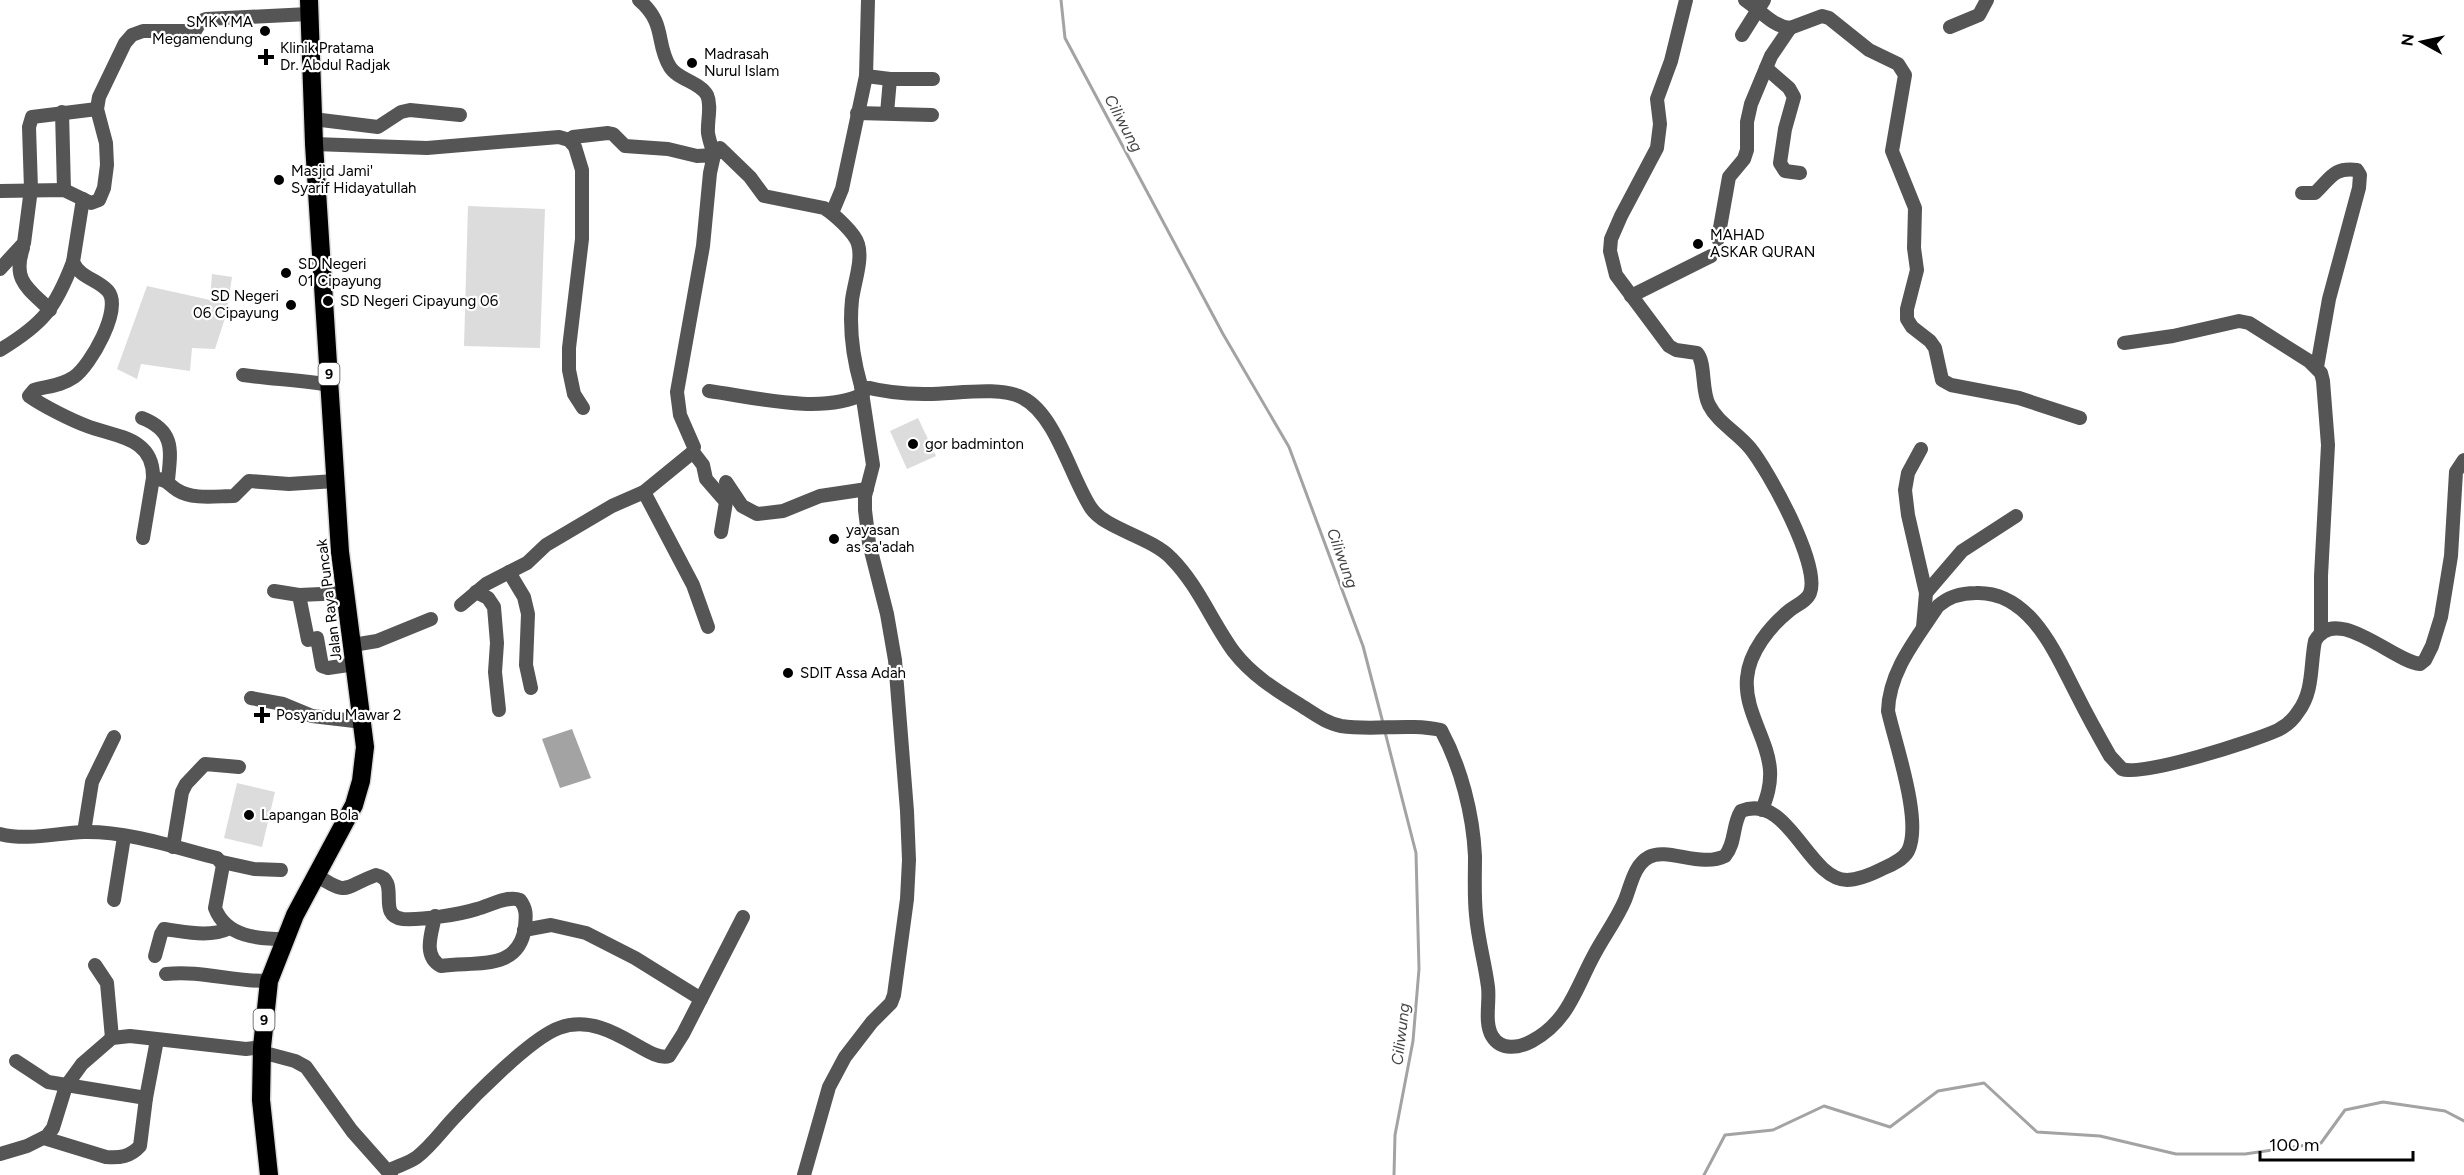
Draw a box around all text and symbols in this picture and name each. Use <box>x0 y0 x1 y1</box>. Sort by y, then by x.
north arrow <box>2392 12 2452 72</box>
place label: SMK YMA Megamendung <box>152 13 253 48</box>
marker: SMK YMA Megamendung <box>258 24 272 38</box>
text: N <box>2397 33 2418 47</box>
place label: Klinik Pratama Dr. Abdul Radjak <box>280 39 391 74</box>
place label: Madrasah Nurul Islam <box>704 45 779 80</box>
marker: Klinik Pratama Dr. Abdul Radjak <box>257 48 275 66</box>
marker: Madrasah Nurul Islam <box>685 56 699 70</box>
water label: Ciliwung <box>1101 91 1147 155</box>
place label: Masjid Jami' Syarif Hidayatullah <box>291 162 416 197</box>
marker: Masjid Jami' Syarif Hidayatullah <box>272 173 286 187</box>
place label: MAHAD ASKAR QURAN <box>1710 226 1815 261</box>
marker: MAHAD ASKAR QURAN <box>1691 237 1705 251</box>
place label: SD Negeri 01 Cipayung <box>298 255 382 290</box>
marker: SD Negeri 01 Cipayung <box>279 266 293 280</box>
place label: SD Negeri 06 Cipayung <box>193 287 279 322</box>
place label: SD Negeri Cipayung 06 <box>340 292 499 310</box>
marker: SD Negeri Cipayung 06 <box>321 294 335 308</box>
marker: SD Negeri 06 Cipayung <box>284 298 298 312</box>
road number: 9 <box>318 363 340 385</box>
place label: gor badminton <box>925 435 1024 453</box>
marker: gor badminton <box>906 437 920 451</box>
place label: yayasan as sa'adah <box>846 521 914 556</box>
water label: Ciliwung <box>1323 526 1362 591</box>
marker: yayasan as sa'adah <box>827 532 841 546</box>
street label: Jalan Raya Puncak <box>312 537 345 662</box>
place label: SDIT Assa Adah <box>800 664 906 682</box>
marker: SDIT Assa Adah <box>781 666 795 680</box>
marker: Posyandu Mawar 2 <box>253 706 271 724</box>
place label: Posyandu Mawar 2 <box>276 706 401 724</box>
place label: Lapangan Bola <box>261 806 359 824</box>
marker: Lapangan Bola <box>242 808 256 822</box>
water label: Ciliwung <box>1387 1002 1414 1066</box>
road number: 9 <box>254 1009 274 1031</box>
scale bar <box>2260 1124 2413 1162</box>
text: 100 m <box>2269 1134 2319 1156</box>

